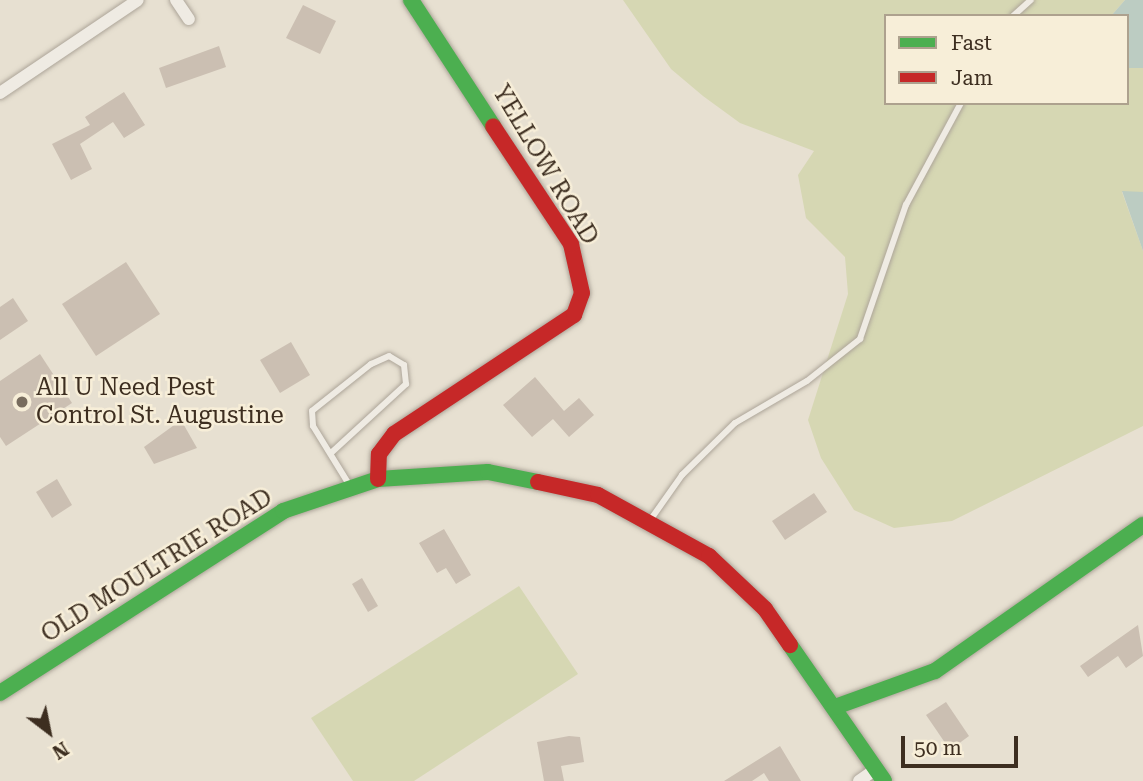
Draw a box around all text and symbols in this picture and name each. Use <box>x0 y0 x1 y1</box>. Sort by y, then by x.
legend <box>884 14 1129 105</box>
text: Fast <box>951 31 992 55</box>
text: Jam <box>951 66 993 90</box>
street label: YELLOW ROAD <box>486 80 604 250</box>
place label: All U Need Pest Control St. Augustine <box>36 374 284 430</box>
marker: All U Need Pest Control St. Augustine <box>14 394 30 410</box>
street label: OLD MOULTRIE ROAD <box>36 483 278 649</box>
north arrow <box>14 697 84 767</box>
scale bar <box>905 722 1022 766</box>
text: 50 m <box>914 736 962 760</box>
text: N <box>48 737 73 764</box>

